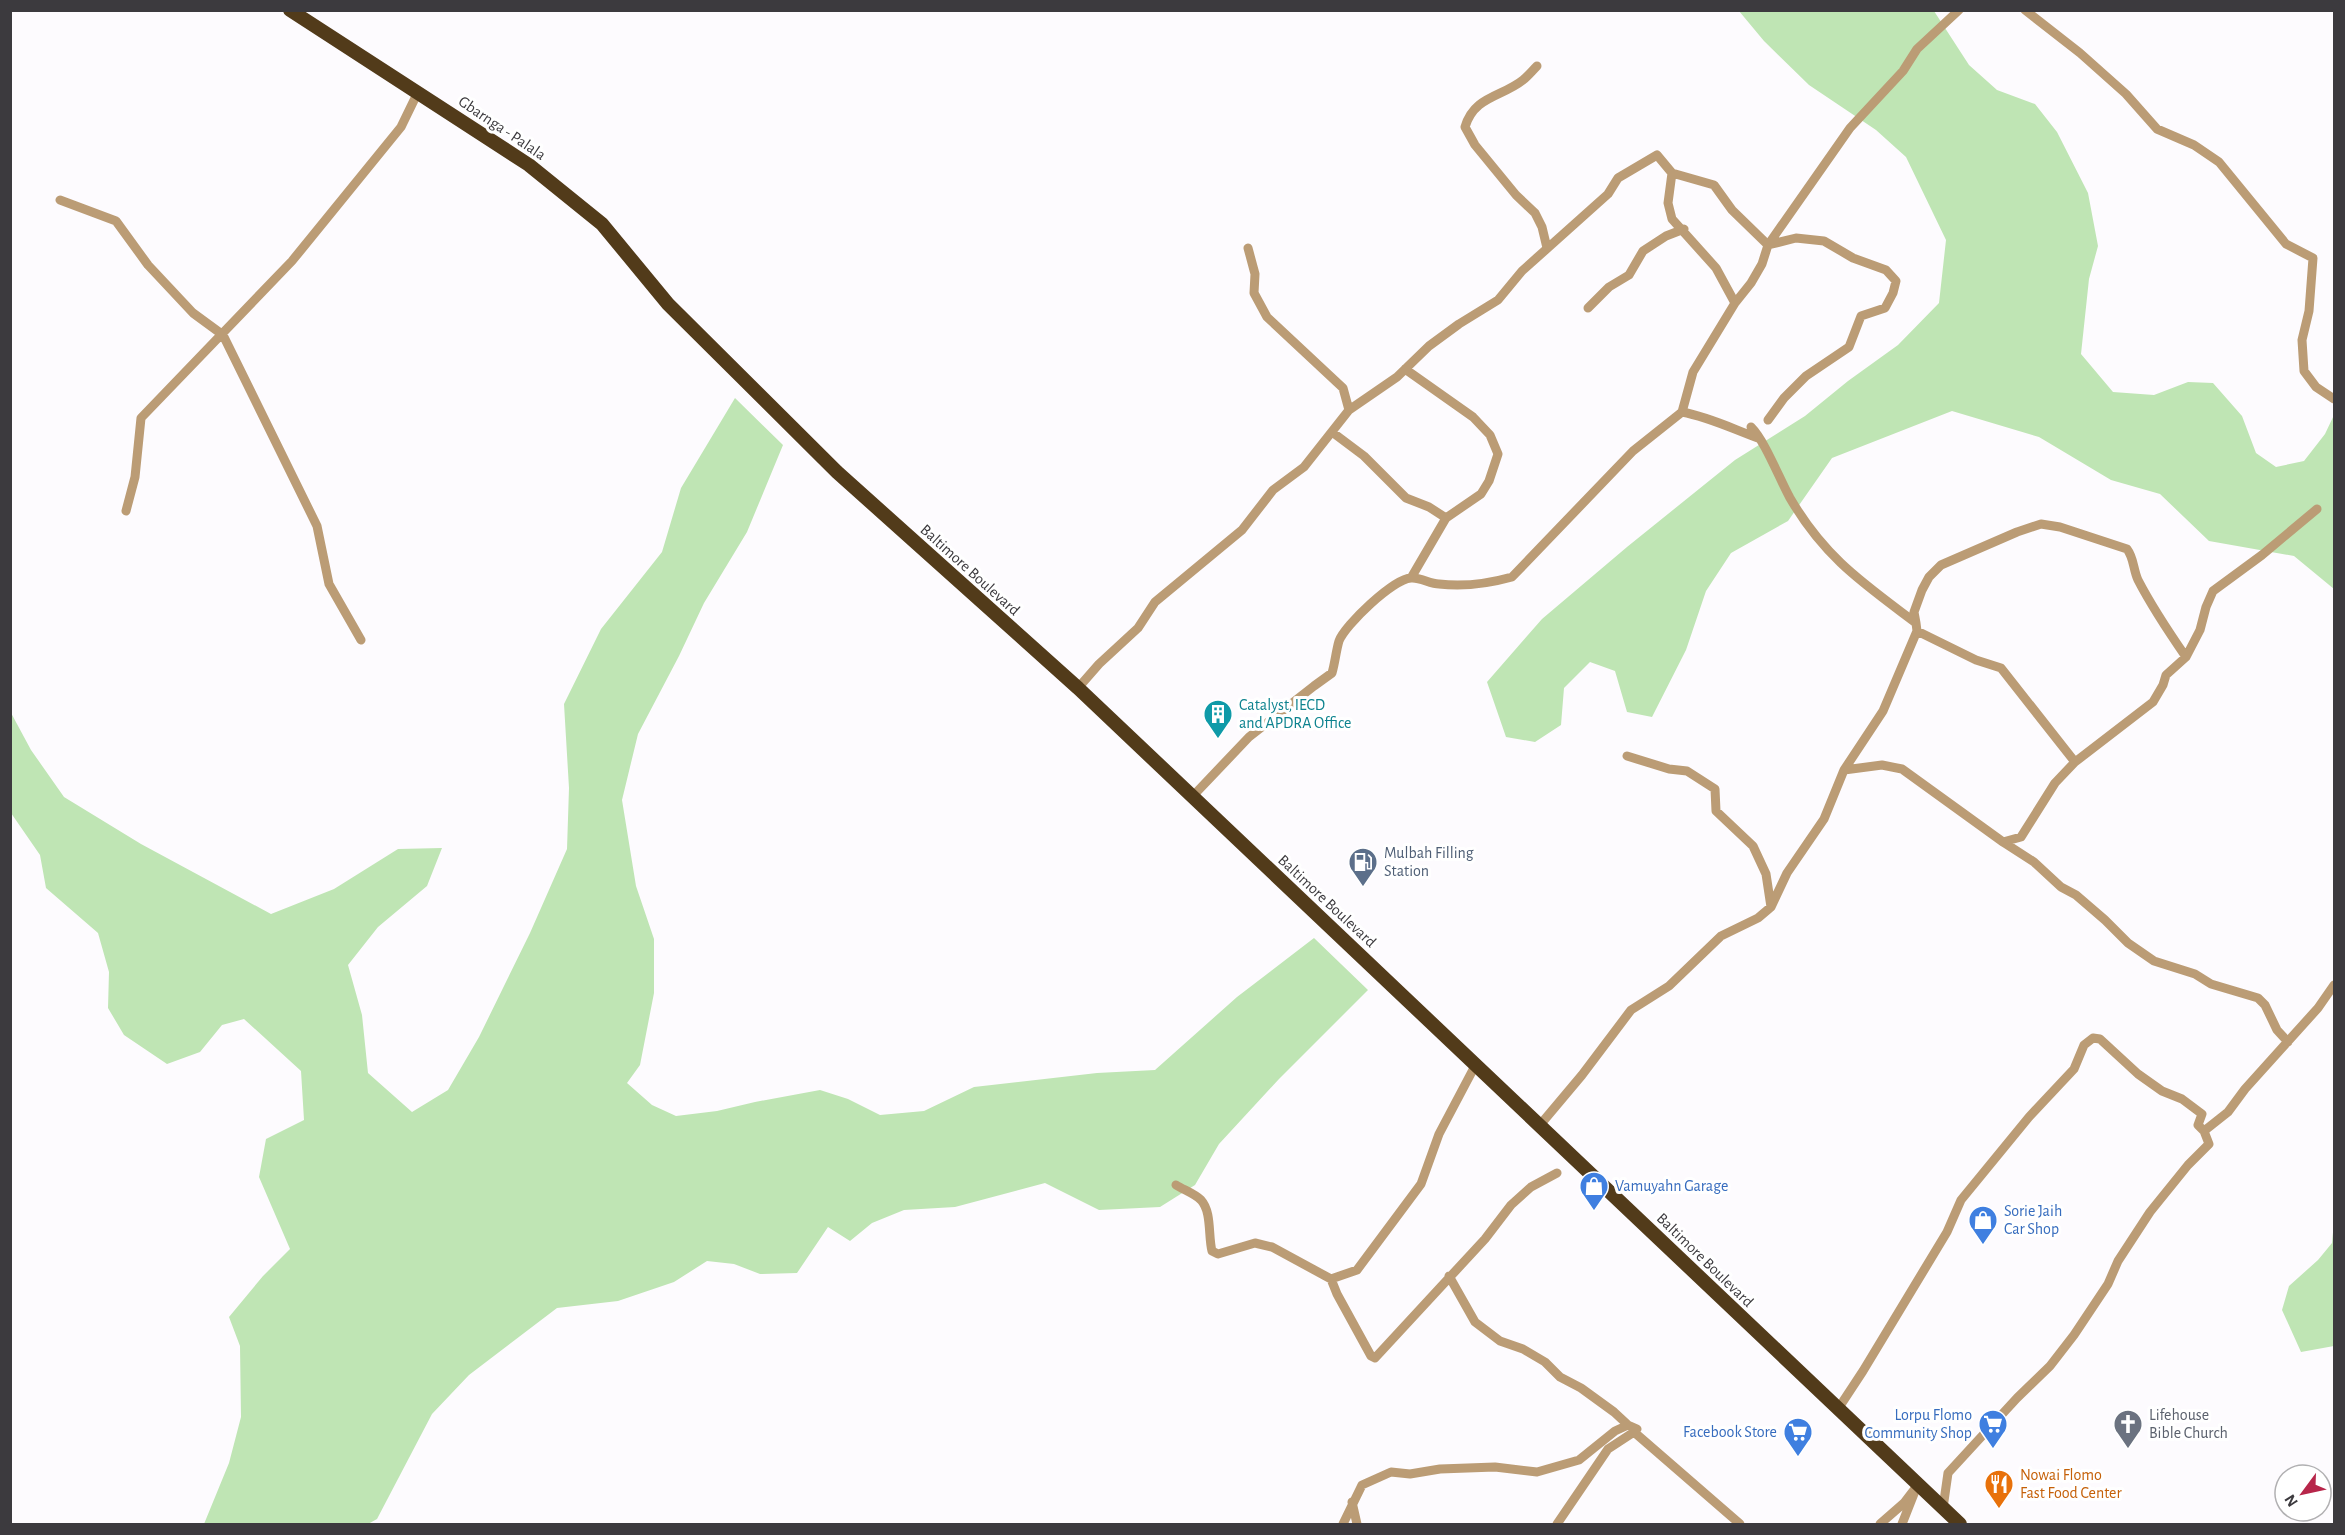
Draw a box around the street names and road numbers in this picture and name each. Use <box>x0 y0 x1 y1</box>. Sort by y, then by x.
street label: Gbarnga - Palala <box>455 93 549 163</box>
street label: Baltimore Boulevard <box>917 521 1023 619</box>
street label: Baltimore Boulevard <box>1275 852 1379 950</box>
street label: Baltimore Boulevard <box>1654 1210 1756 1310</box>

